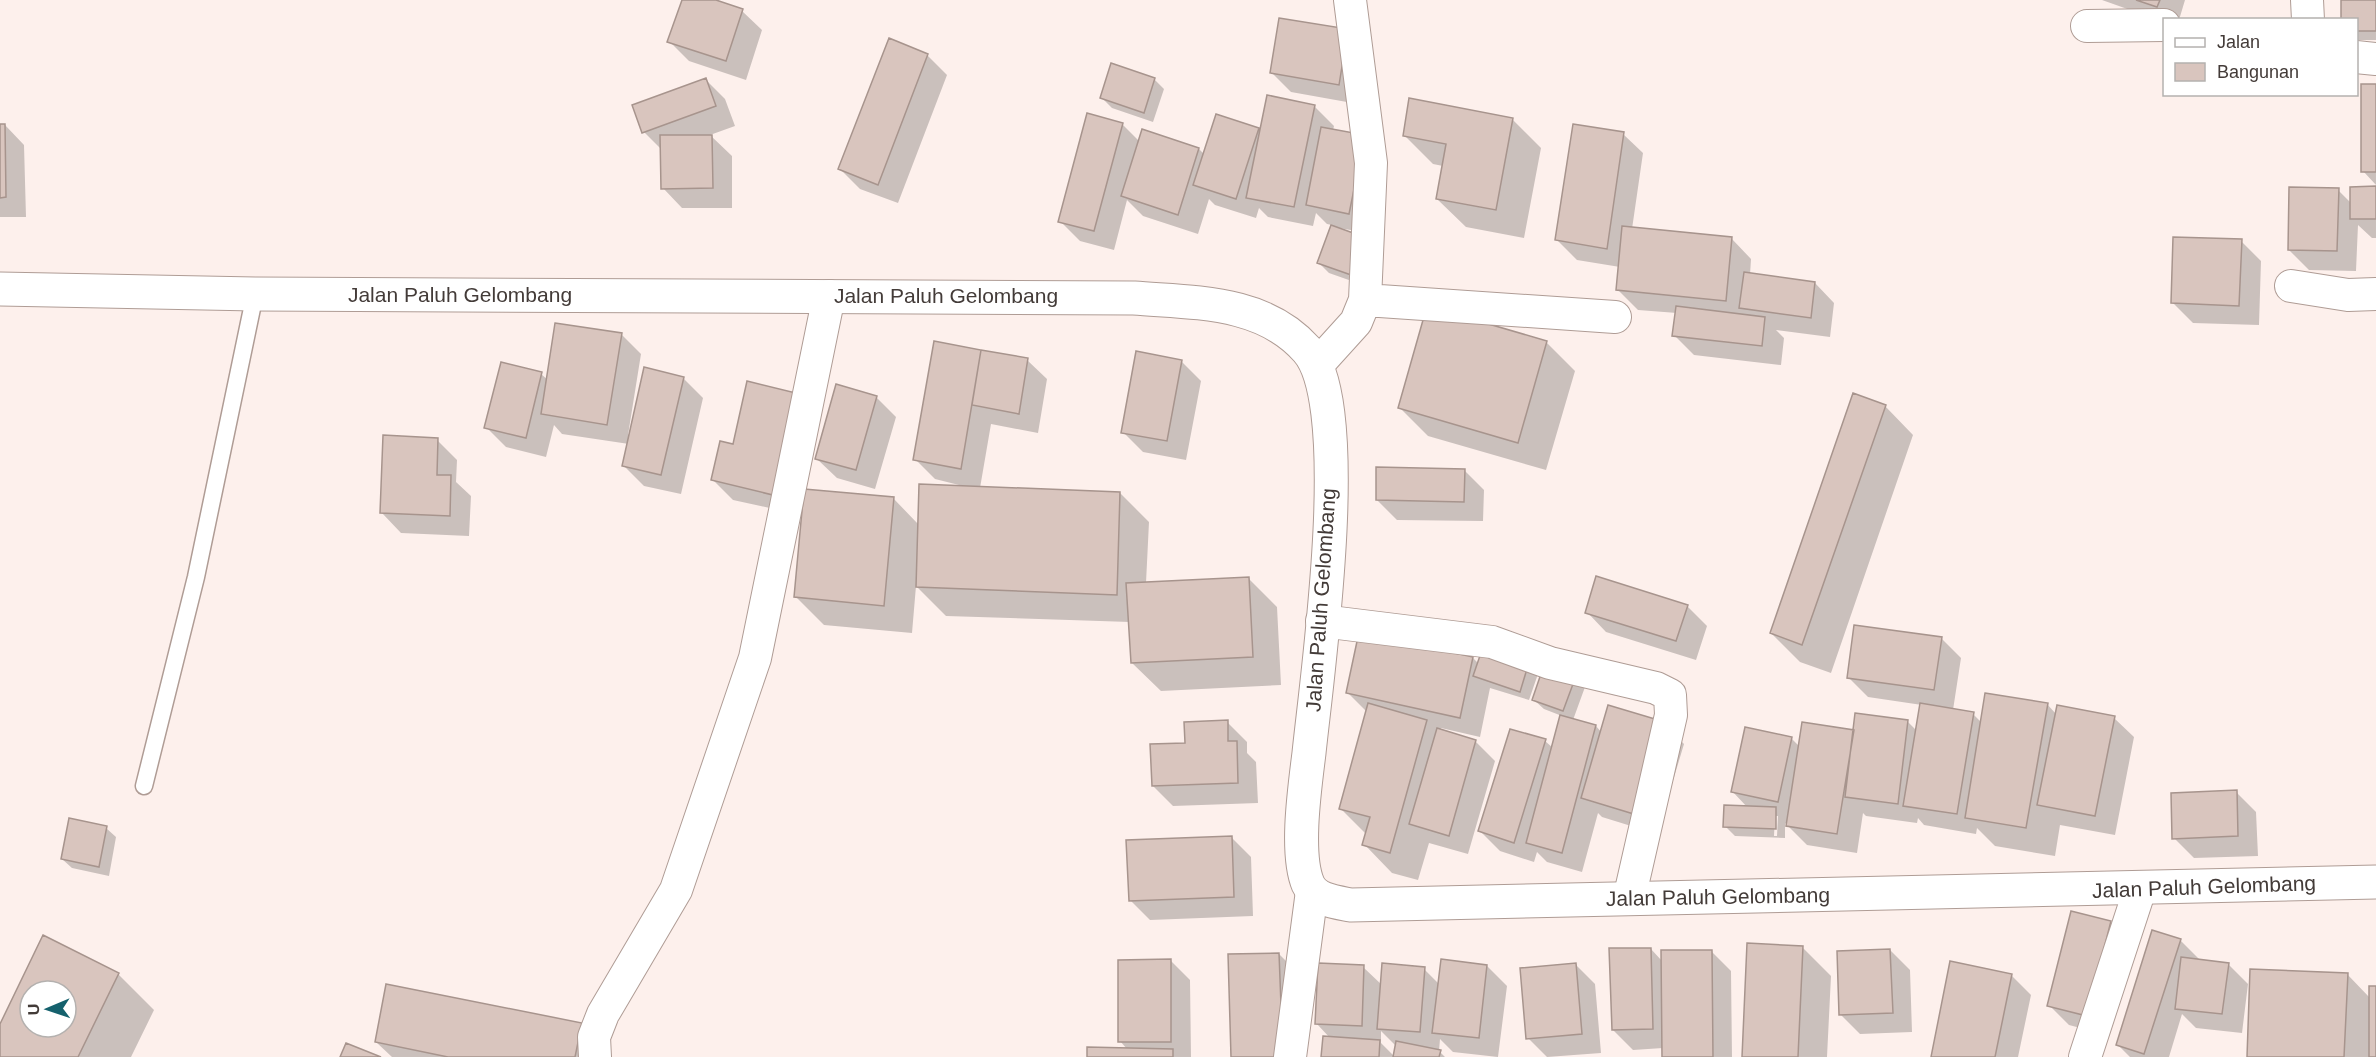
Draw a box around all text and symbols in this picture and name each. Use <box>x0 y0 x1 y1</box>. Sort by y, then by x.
legend <box>2163 18 2358 96</box>
text: Jalan <box>2217 32 2260 52</box>
text: Bangunan <box>2217 62 2299 82</box>
street label: Jalan Paluh Gelombang <box>348 283 572 306</box>
street label: Jalan Paluh Gelombang <box>834 284 1058 307</box>
street label: Jalan Paluh Gelombang <box>1301 487 1340 713</box>
street label: Jalan Paluh Gelombang <box>2092 871 2316 902</box>
street label: Jalan Paluh Gelombang <box>1606 883 1830 910</box>
north arrow <box>18 979 78 1039</box>
text: U <box>25 1003 42 1016</box>

